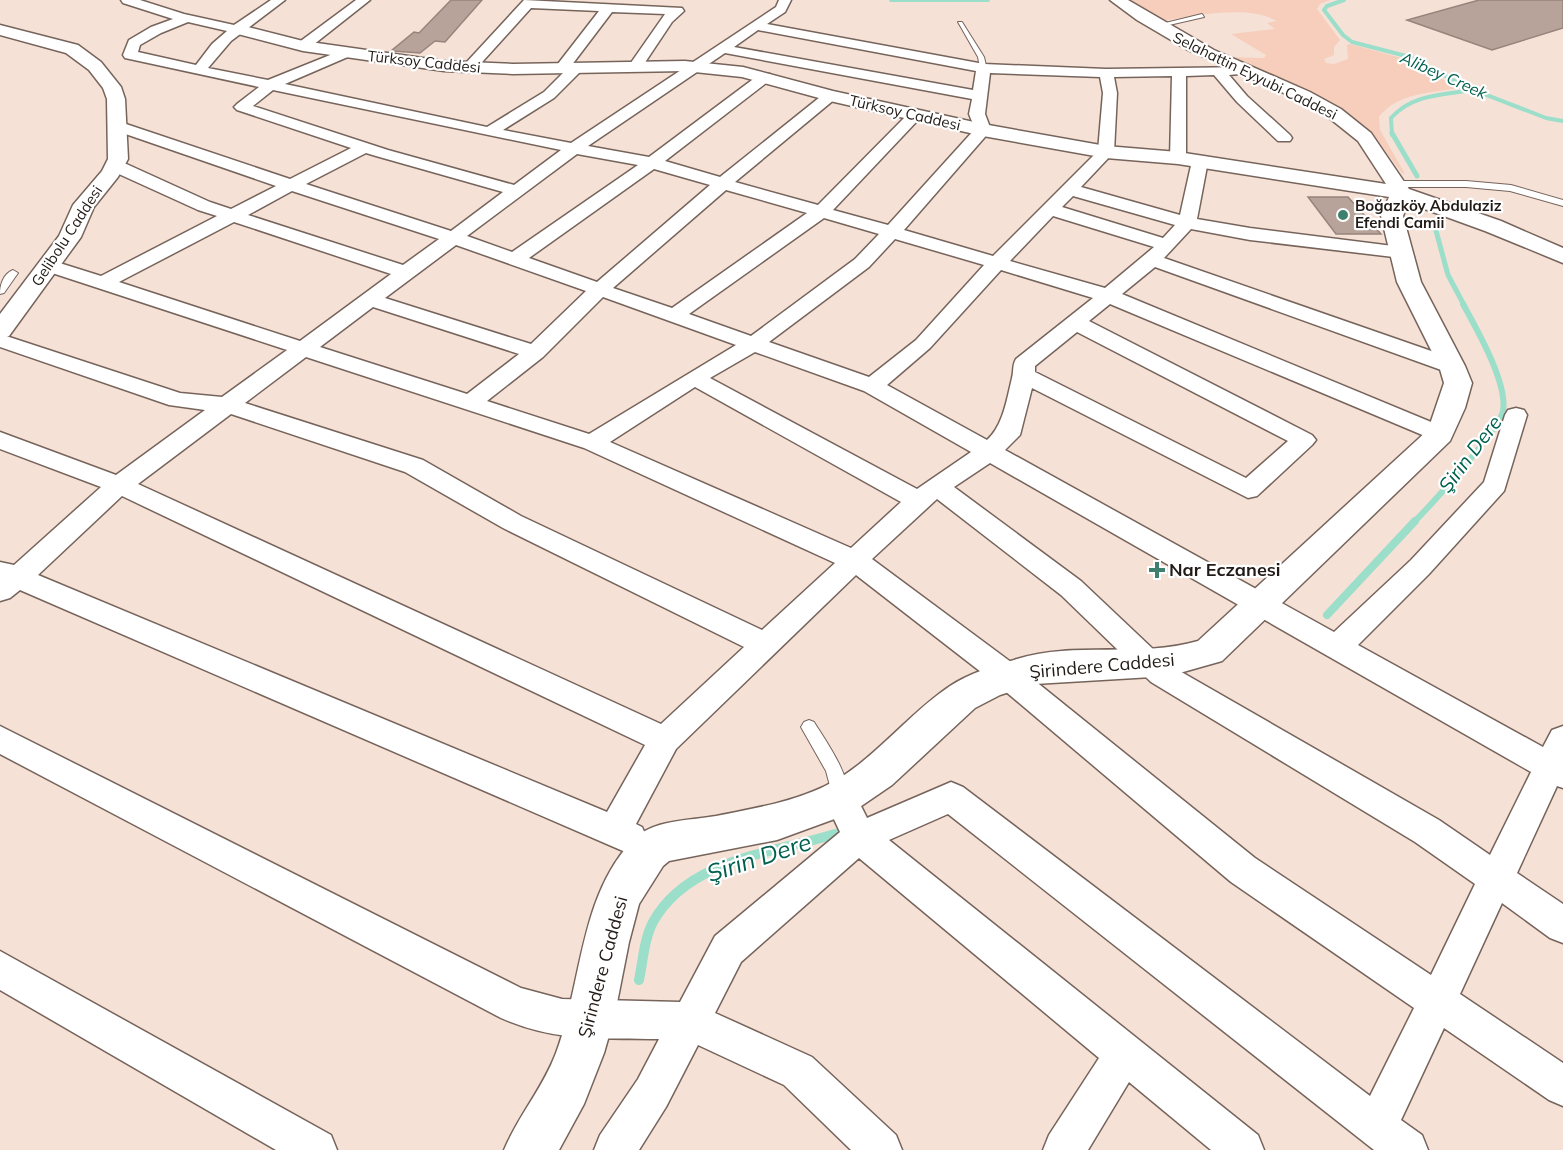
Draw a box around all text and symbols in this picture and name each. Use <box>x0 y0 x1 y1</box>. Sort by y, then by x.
street label: Selahattin Eyyubi Caddesi <box>1170 27 1341 124</box>
street label: Türksoy Caddesi <box>367 46 482 77</box>
water label: Alibey Creek <box>1397 47 1491 103</box>
street label: Türksoy Caddesi <box>848 90 963 135</box>
street label: Gelibolu Caddesi <box>27 182 106 290</box>
place label: Boğazköy Abdulaziz Efendi Camii <box>1355 196 1502 232</box>
marker: Boğazköy Abdulaziz Efendi Camii <box>1336 208 1350 222</box>
water label: Şirin Dere <box>1433 410 1507 497</box>
place label: Nar Eczanesi <box>1169 558 1280 581</box>
marker: Nar Eczanesi <box>1150 563 1164 577</box>
street label: Şirindere Caddesi <box>1028 648 1176 683</box>
water label: Şirin Dere <box>703 826 815 888</box>
street label: Şirindere Caddesi <box>573 893 632 1040</box>

